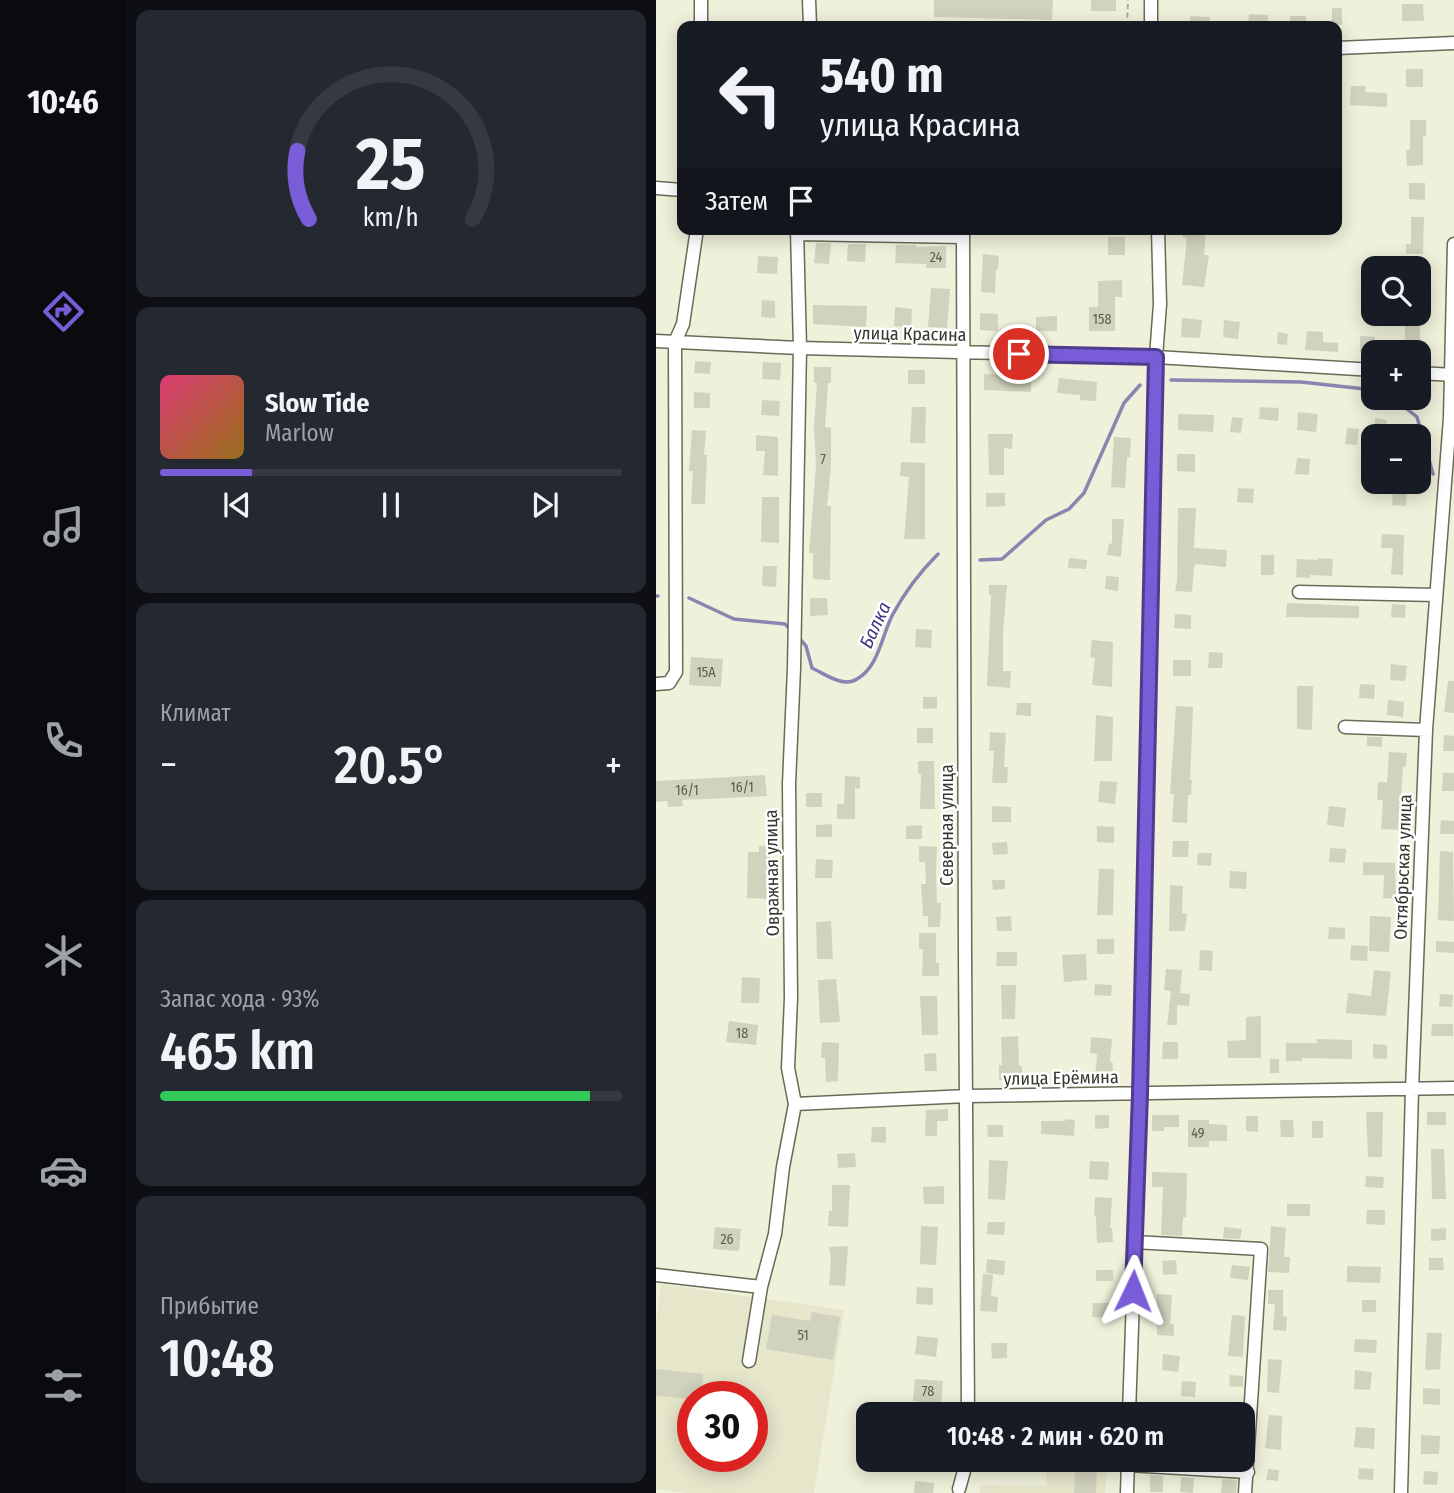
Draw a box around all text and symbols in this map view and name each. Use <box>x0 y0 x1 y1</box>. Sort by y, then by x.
text: 540 m <box>820 46 944 105</box>
icon: left <box>705 49 796 140</box>
text: 10:46 <box>27 83 99 121</box>
text: улица Красина <box>820 106 1021 144</box>
text: 25 <box>355 122 426 209</box>
icon: arrive <box>782 182 820 220</box>
text: Затем <box>705 186 768 217</box>
text: km/h <box>363 203 419 233</box>
house number: 24 <box>930 249 943 266</box>
map controls <box>1361 256 1431 494</box>
button: search <box>1361 256 1431 326</box>
icon: directions <box>39 287 88 336</box>
house number: 158 <box>1093 311 1111 328</box>
street label: улица Красина <box>853 322 967 346</box>
pin <box>989 324 1049 384</box>
icon: arrive <box>1000 335 1038 373</box>
button: + <box>1361 340 1431 410</box>
text: Slow Tide <box>265 388 369 419</box>
text: Marlow <box>265 419 334 447</box>
button: − <box>1361 424 1431 494</box>
house number: 7 <box>820 451 826 468</box>
icon: previous <box>218 486 256 524</box>
icon: pause <box>372 486 410 524</box>
icon: next <box>526 486 564 524</box>
icon: music <box>39 502 88 551</box>
water label: Балка <box>854 598 896 652</box>
house number: 15А <box>696 664 716 681</box>
text: Климат <box>160 699 231 727</box>
icon: phone <box>39 716 88 765</box>
text: 20.5° <box>334 734 448 797</box>
text: − <box>160 742 177 788</box>
text: + <box>605 742 622 788</box>
street label: Северная улица <box>936 764 958 886</box>
house number: 16/1 <box>730 779 754 796</box>
house number: 16/1 <box>675 782 699 799</box>
street label: Октябрьская улица <box>1389 794 1417 940</box>
street label: Овражная улица <box>760 809 784 937</box>
icon: climate <box>39 931 88 980</box>
text: Запас хода · 93% <box>160 985 319 1013</box>
text: 465 km <box>160 1020 315 1083</box>
house number: 18 <box>736 1025 748 1042</box>
street label: улица Ерёмина <box>1003 1066 1119 1090</box>
house number: 49 <box>1191 1125 1205 1142</box>
icon: car <box>39 1146 88 1195</box>
house number: 26 <box>720 1231 734 1248</box>
position arrow <box>1096 1254 1170 1328</box>
text: Прибытие <box>160 1292 259 1320</box>
text: 10:48 <box>160 1327 275 1390</box>
house number: 51 <box>797 1327 809 1344</box>
icon: filters <box>39 1361 88 1410</box>
speed limit sign: 30 <box>677 1381 768 1472</box>
house number: 78 <box>922 1383 934 1400</box>
text: 10:48 · 2 мин · 620 m <box>947 1421 1164 1452</box>

